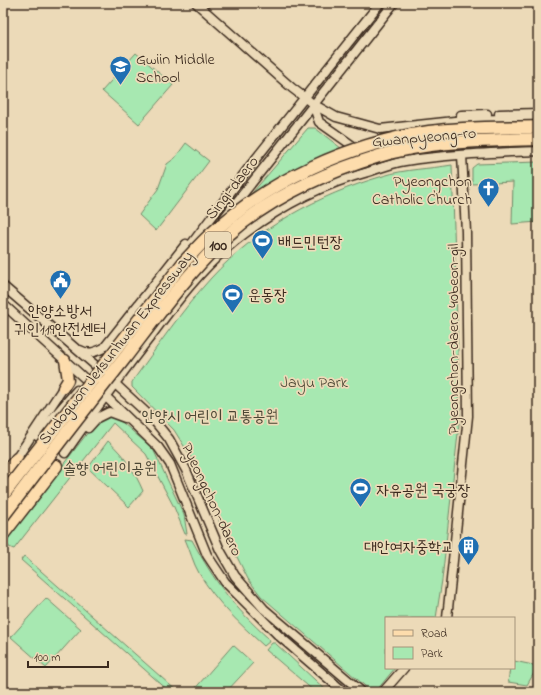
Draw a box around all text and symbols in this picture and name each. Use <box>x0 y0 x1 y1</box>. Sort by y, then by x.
place label: Gwiin Middle School <box>136 48 215 90</box>
school or university icon: Gwiin Middle School <box>107 54 133 87</box>
street label: Gwanpyeong-ro <box>371 121 477 155</box>
street label: Singi-daero <box>200 151 265 225</box>
place label: Pyeongchon Catholic Church <box>372 170 472 212</box>
church icon: Pyeongchon Catholic Church <box>475 176 501 209</box>
sports icon: 배드민턴장 <box>250 228 276 261</box>
place label: 배드민턴장 <box>278 231 343 255</box>
road number: 100 <box>205 232 231 258</box>
street label: Pyeongchon-daero 40beon-gil <box>442 243 466 434</box>
street label: Sudogwon Je1sunhwan Expressway <box>33 246 200 450</box>
public building icon: 안양소방서 귀인119안전센터 <box>47 267 73 300</box>
sports icon: 운동장 <box>220 281 246 314</box>
place label: 운동장 <box>248 284 287 308</box>
place label: 안양소방서 귀인119안전센터 <box>14 300 106 342</box>
park label: Jayu Park <box>280 371 349 395</box>
park label: 안양시 어린이 교통공원 <box>142 405 278 429</box>
street label: Pyeongchon-daero <box>174 439 248 561</box>
park label: 솔향 어린이공원 <box>63 457 157 481</box>
sports icon: 자유공원 국궁장 <box>348 476 374 509</box>
place label: 자유공원 국궁장 <box>376 479 470 503</box>
building icon: 대안여자중학교 <box>456 533 482 566</box>
place label: 대안여자중학교 <box>364 536 454 560</box>
legend <box>385 617 515 669</box>
text: Road <box>421 625 447 643</box>
scale bar <box>28 643 108 669</box>
text: Park <box>421 645 443 663</box>
text: 100 m <box>34 649 61 667</box>

